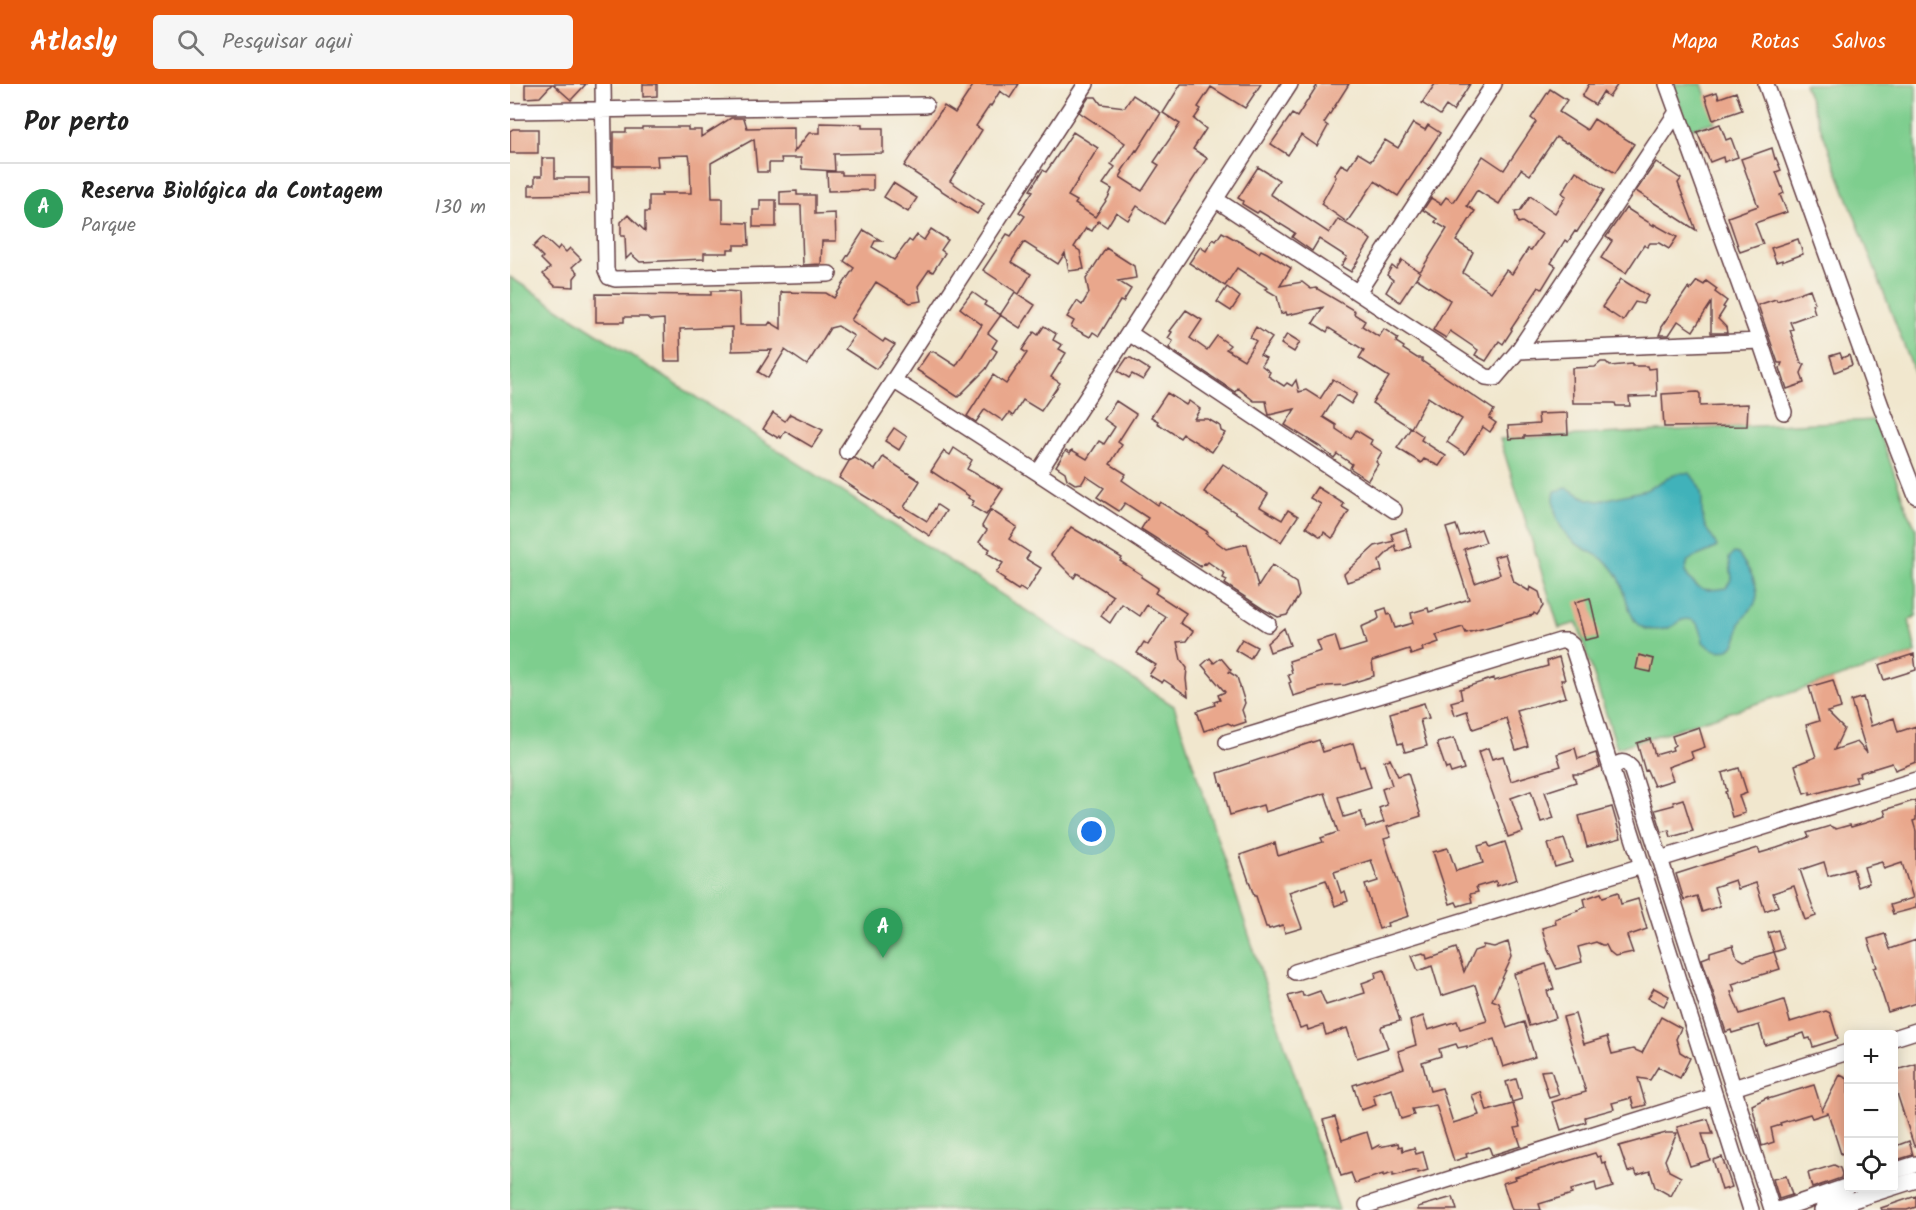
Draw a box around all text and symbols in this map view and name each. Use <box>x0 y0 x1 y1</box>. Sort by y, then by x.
search box <box>153 15 573 69</box>
text: Atlasly <box>30 20 117 65</box>
text: Pesquisar aqui <box>222 25 352 60</box>
icon: search <box>174 26 207 59</box>
text: Mapa <box>1672 26 1718 59</box>
text: Rotas <box>1751 26 1800 59</box>
text: Salvos <box>1833 26 1886 59</box>
text: Por perto <box>24 102 129 144</box>
text: Reserva Biológica da Contagem <box>81 175 383 210</box>
text: A <box>37 192 50 224</box>
text: 130 m <box>434 192 486 224</box>
text: Parque <box>81 210 136 242</box>
your location <box>1077 817 1106 846</box>
pin: A <box>864 908 902 958</box>
map controls <box>1844 1030 1898 1192</box>
button: + <box>1844 1030 1898 1084</box>
button: − <box>1844 1084 1898 1138</box>
button: locate <box>1844 1138 1898 1192</box>

